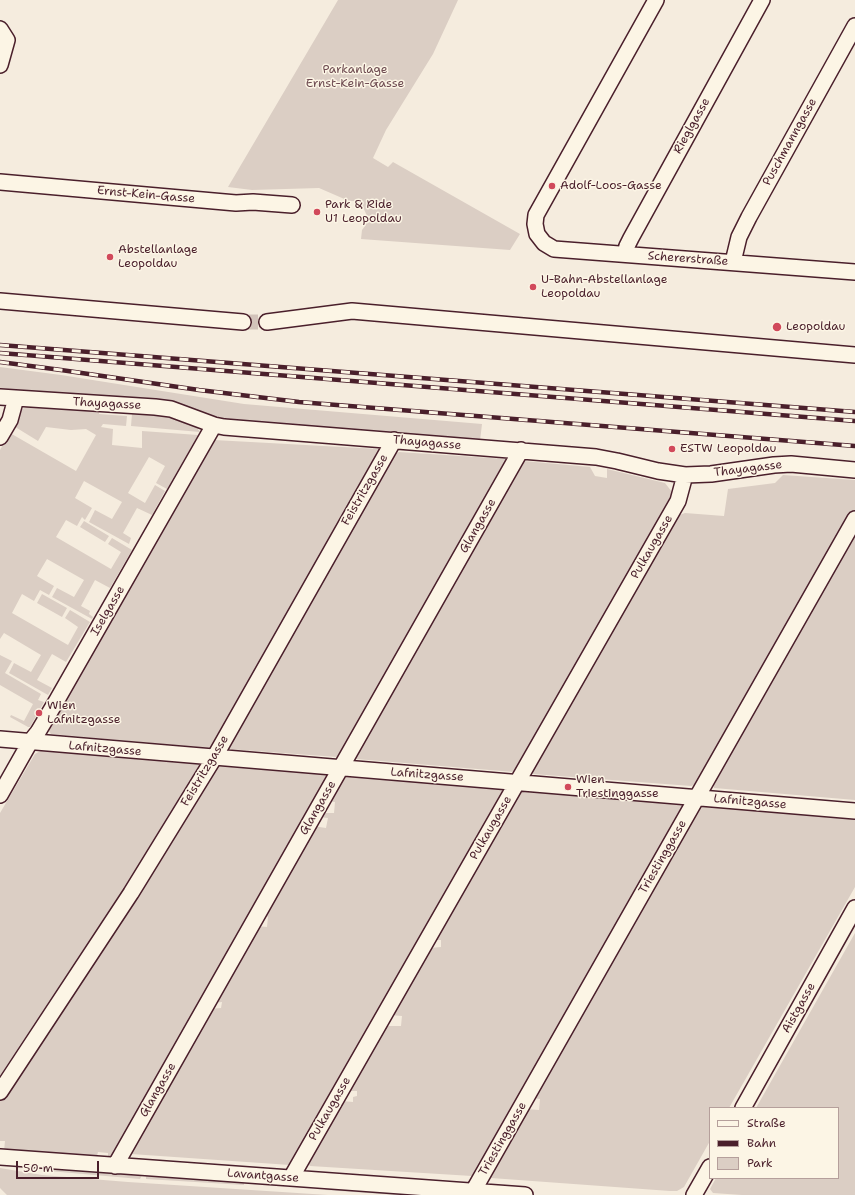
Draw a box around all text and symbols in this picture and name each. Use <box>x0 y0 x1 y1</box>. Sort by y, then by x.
park label: Parkanlage Ernst-Kein-Gasse <box>306 63 404 91</box>
street label: Rieglgasse <box>671 95 713 157</box>
street label: Puschmanngasse <box>760 96 820 188</box>
place label: Adolf-Loos-Gasse <box>560 179 662 193</box>
marker: Adolf-Loos-Gasse <box>547 181 557 191</box>
street label: Ernst-Kein-Gasse <box>96 184 196 206</box>
place label: Park & Ride U1 Leopoldau <box>325 198 402 226</box>
marker: Park & Ride U1 Leopoldau <box>312 207 322 217</box>
place label: Abstellanlage Leopoldau <box>118 243 198 271</box>
street label: Schererstraße <box>647 249 729 269</box>
marker: Abstellanlage Leopoldau <box>105 252 115 262</box>
place label: U-Bahn-Abstellanlage Leopoldau <box>541 273 667 301</box>
marker: U-Bahn-Abstellanlage Leopoldau <box>528 282 538 292</box>
place label: Leopoldau <box>786 320 846 334</box>
marker: Leopoldau <box>771 321 783 333</box>
street label: Thayagasse <box>72 395 142 413</box>
street label: Thayagasse <box>392 433 462 453</box>
place label: ESTW Leopoldau <box>680 442 776 456</box>
marker: ESTW Leopoldau <box>667 444 677 454</box>
street label: Feistritzgasse <box>339 452 391 528</box>
street label: Thayagasse <box>713 458 783 480</box>
street label: Glangasse <box>457 496 499 556</box>
street label: Pulkaugasse <box>628 513 676 581</box>
street label: Iselgasse <box>88 583 128 639</box>
place label: Wien Lafnitzgasse <box>47 699 120 727</box>
marker: Wien Lafnitzgasse <box>34 708 44 718</box>
street label: Feistritzgasse <box>178 733 232 809</box>
street label: Lafnitzgasse <box>68 739 142 759</box>
street label: Lafnitzgasse <box>390 765 464 785</box>
place label: Wien Triestinggasse <box>576 773 659 801</box>
street label: Glangasse <box>297 778 339 838</box>
marker: Wien Triestinggasse <box>563 782 573 792</box>
street label: Lafnitzgasse <box>713 792 787 812</box>
street label: Pulkaugasse <box>467 794 515 862</box>
street label: Triestinggasse <box>636 818 690 896</box>
street label: Aistgasse <box>779 980 819 1036</box>
street label: Glangasse <box>137 1060 179 1120</box>
street label: Pulkaugasse <box>306 1075 354 1143</box>
street label: Triestinggasse <box>476 1100 530 1178</box>
legend <box>709 1107 839 1179</box>
text: Straße <box>747 1115 786 1131</box>
text: Bahn <box>747 1135 776 1151</box>
scale bar <box>18 1153 101 1179</box>
text: Park <box>747 1155 773 1171</box>
text: 50 m <box>23 1160 53 1176</box>
street label: Lavantgasse <box>226 1166 300 1186</box>

